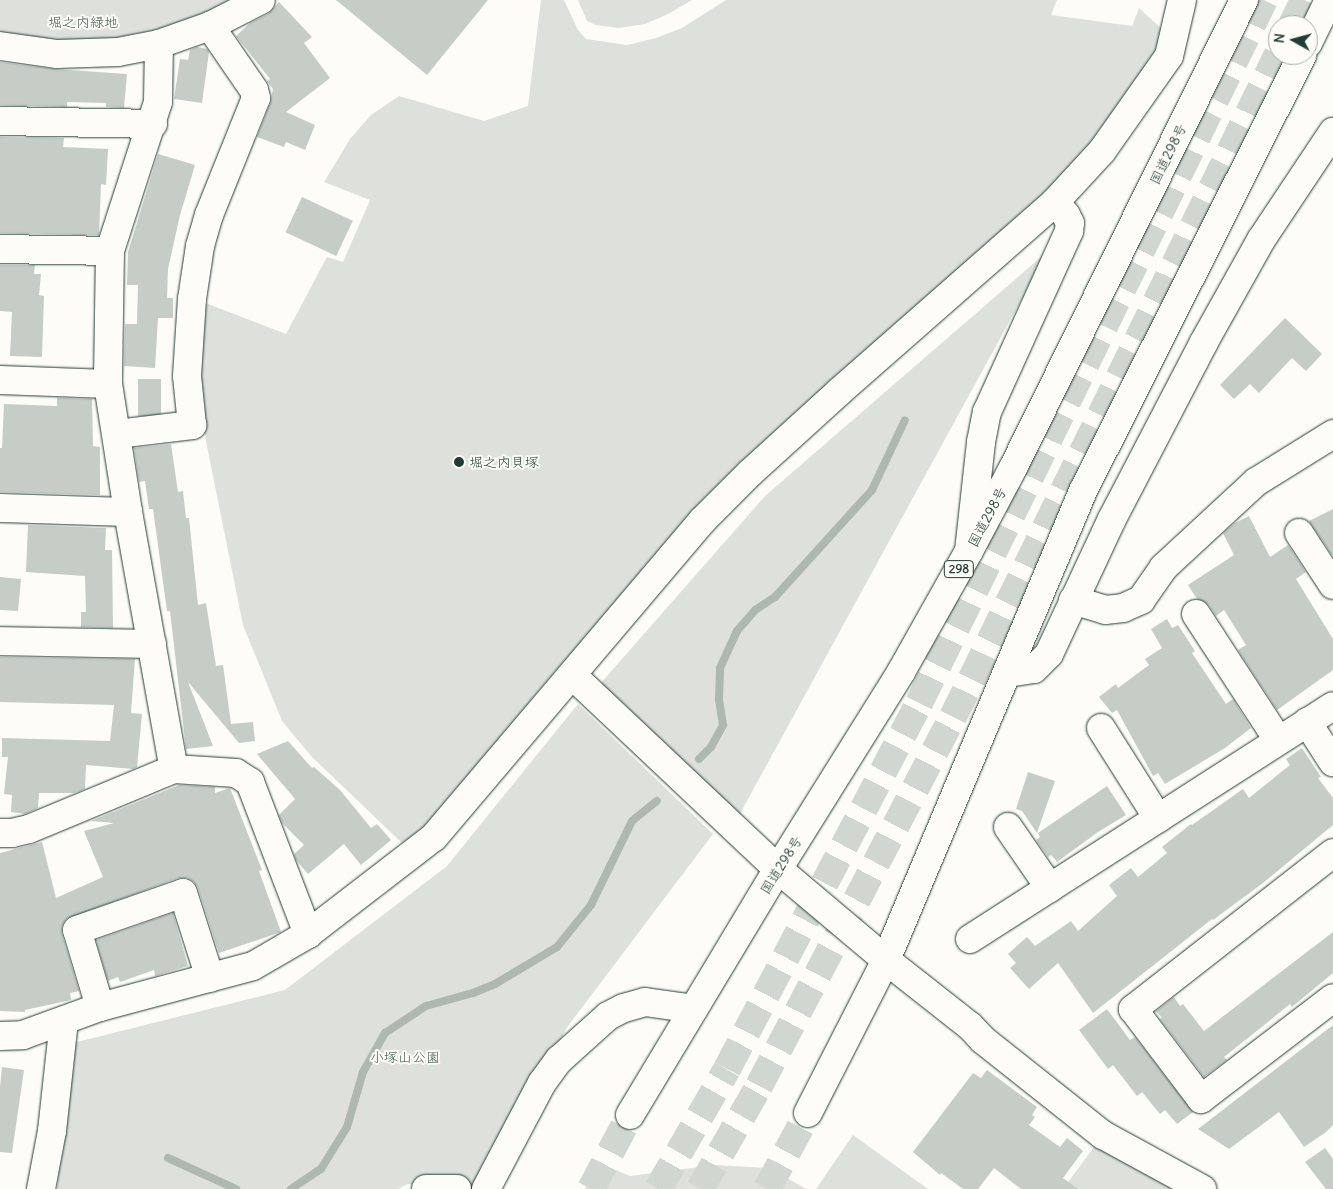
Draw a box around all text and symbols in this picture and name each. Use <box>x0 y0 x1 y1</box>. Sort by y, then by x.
park label: 堀之内緑地 <box>48 14 118 30</box>
north arrow <box>1268 15 1318 65</box>
text: N <box>1270 32 1289 44</box>
street label: 国道298号 <box>1146 121 1190 187</box>
place label: 堀之内貝塚 <box>469 454 539 470</box>
marker: 堀之内貝塚 <box>453 456 465 468</box>
street label: 国道298号 <box>964 484 1010 550</box>
road number: 298 <box>943 560 975 578</box>
street label: 国道298号 <box>756 833 806 897</box>
park label: 小塚山公園 <box>370 1049 440 1065</box>

